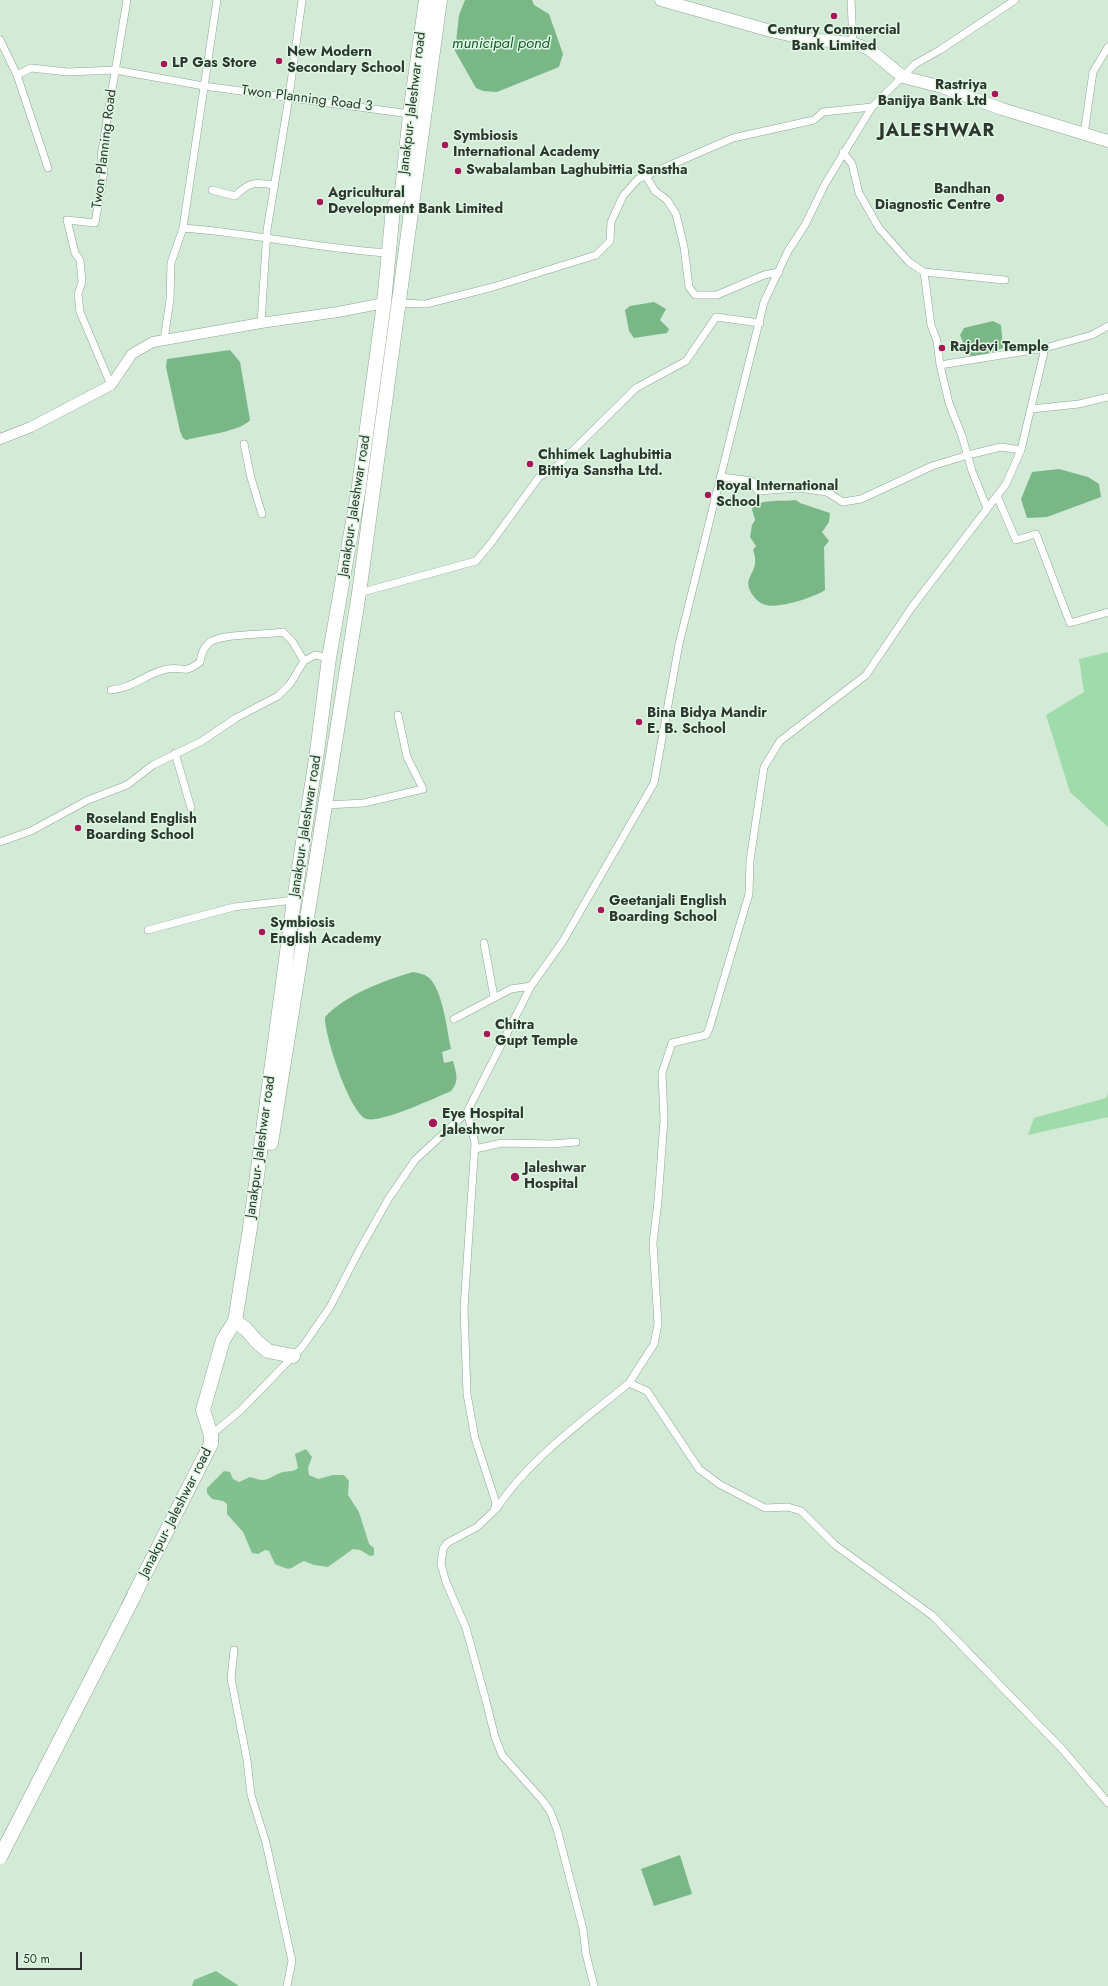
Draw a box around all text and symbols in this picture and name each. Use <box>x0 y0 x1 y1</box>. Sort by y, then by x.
marker: Century Commercial Bank Limited <box>829 11 839 21</box>
place label: Century Commercial Bank Limited <box>768 23 900 56</box>
street label: Janakpur- Jaleshwar road <box>396 31 430 175</box>
water label: municipal pond <box>452 35 550 53</box>
place label: New Modern Secondary School <box>287 45 405 78</box>
place label: LP Gas Store <box>172 56 257 72</box>
marker: New Modern Secondary School <box>274 56 284 66</box>
marker: LP Gas Store <box>159 59 169 69</box>
place label: Rastriya Banijya Bank Ltd <box>878 78 987 110</box>
street label: Twon Planning Road 3 <box>240 83 374 115</box>
street label: Twon Planning Road <box>89 88 121 210</box>
marker: Rastriya Banijya Bank Ltd <box>990 89 1000 99</box>
district label: JALESHWAR <box>879 121 995 143</box>
place label: Symbiosis International Academy <box>453 129 600 162</box>
marker: Symbiosis International Academy <box>440 140 450 150</box>
place label: Swabalamban Laghubittia Sanstha <box>466 163 688 179</box>
marker: Swabalamban Laghubittia Sanstha <box>453 166 463 176</box>
place label: Bandhan Diagnostic Centre <box>875 182 991 214</box>
place label: Agricultural Development Bank Limited <box>328 186 503 218</box>
marker: Bandhan Diagnostic Centre <box>994 192 1006 204</box>
marker: Agricultural Development Bank Limited <box>315 197 325 207</box>
place label: Rajdevi Temple <box>950 340 1049 356</box>
marker: Rajdevi Temple <box>937 343 947 353</box>
street label: Janakpur- Jaleshwar road <box>335 434 375 578</box>
place label: Chhimek Laghubittia Bittiya Sanstha Ltd. <box>538 448 672 480</box>
marker: Chhimek Laghubittia Bittiya Sanstha Ltd. <box>525 459 535 469</box>
place label: Royal International School <box>716 479 838 512</box>
marker: Royal International School <box>703 490 713 500</box>
place label: Bina Bidya Mandir E. B. School <box>647 706 767 738</box>
marker: Bina Bidya Mandir E. B. School <box>634 717 644 727</box>
street label: Janakpur- Jaleshwar road <box>286 754 326 898</box>
place label: Roseland English Boarding School <box>86 812 197 844</box>
marker: Roseland English Boarding School <box>73 823 83 833</box>
place label: Geetanjali English Boarding School <box>609 894 727 926</box>
marker: Geetanjali English Boarding School <box>596 905 606 915</box>
place label: Symbiosis English Academy <box>270 916 381 948</box>
marker: Symbiosis English Academy <box>257 927 267 937</box>
place label: Chitra Gupt Temple <box>495 1018 578 1050</box>
marker: Chitra Gupt Temple <box>482 1029 492 1039</box>
street label: Janakpur- Jaleshwar road <box>243 1075 279 1219</box>
place label: Eye Hospital Jaleshwor <box>442 1107 524 1140</box>
marker: Eye Hospital Jaleshwor <box>427 1117 439 1129</box>
place label: Jaleshwar Hospital <box>524 1161 586 1194</box>
marker: Jaleshwar Hospital <box>509 1171 521 1183</box>
street label: Janakpur- Jaleshwar road <box>136 1445 216 1581</box>
scale bar <box>18 1944 84 1970</box>
text: 50 m <box>23 1950 50 1968</box>

